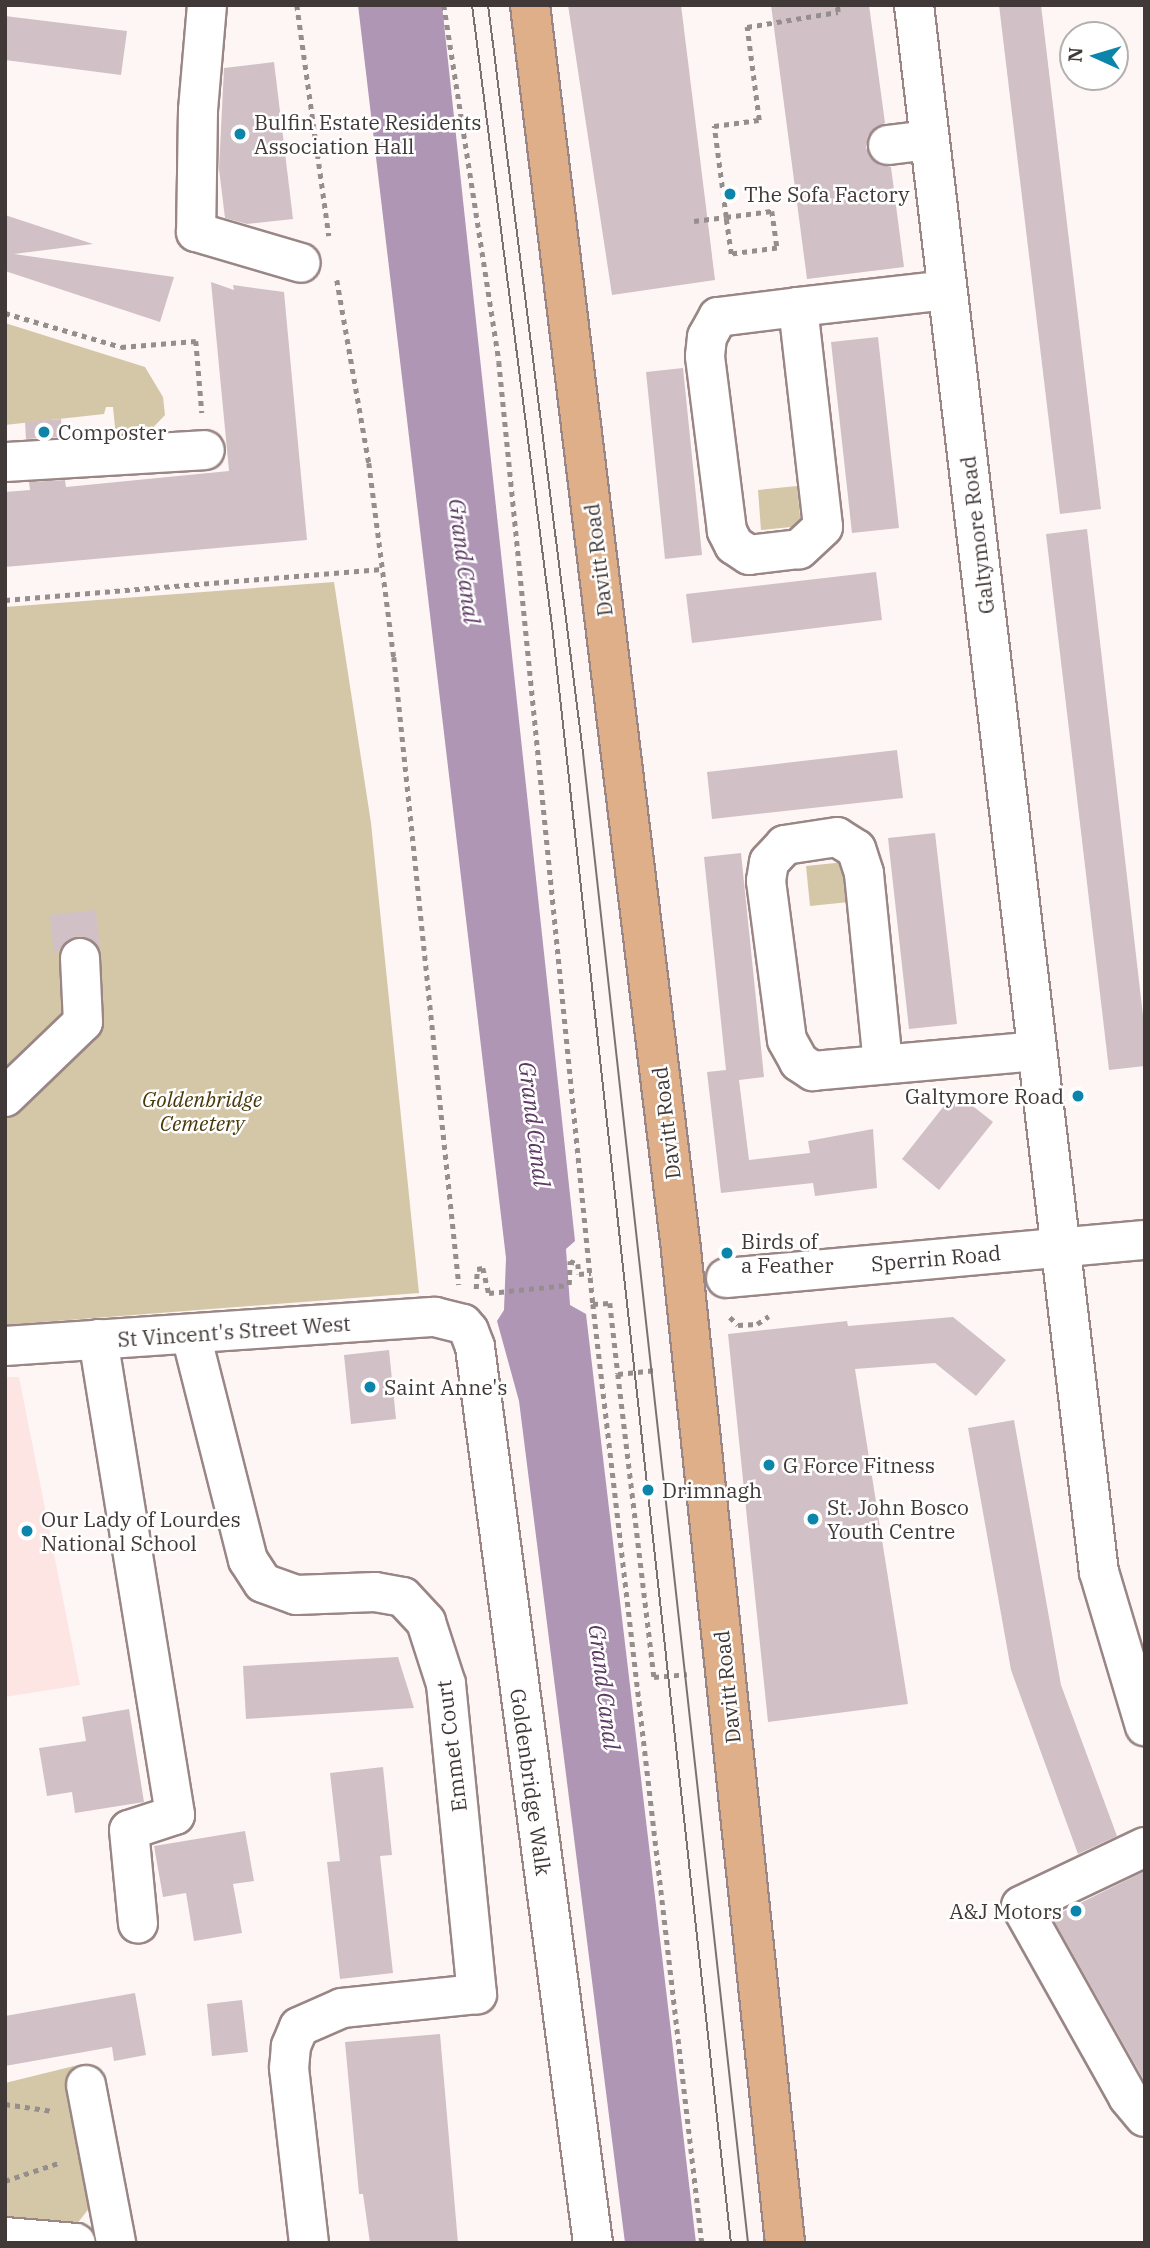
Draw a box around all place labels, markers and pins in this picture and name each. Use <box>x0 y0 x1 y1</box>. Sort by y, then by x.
place label: Bulfin Estate Residents Association Hall <box>254 109 482 159</box>
marker: Bulfin Estate Residents Association Hall <box>232 126 248 142</box>
place label: The Sofa Factory <box>744 181 910 207</box>
marker: The Sofa Factory <box>722 186 738 202</box>
place label: Composter <box>58 419 166 445</box>
marker: Composter <box>36 424 52 440</box>
place label: Galtymore Road <box>905 1083 1064 1109</box>
marker: Galtymore Road <box>1070 1088 1086 1104</box>
place label: Birds of a Feather <box>741 1228 833 1278</box>
marker: Birds of a Feather <box>719 1245 735 1261</box>
place label: Saint Anne's <box>384 1374 508 1400</box>
marker: Saint Anne's <box>362 1379 378 1395</box>
place label: G Force Fitness <box>783 1452 935 1478</box>
marker: G Force Fitness <box>761 1457 777 1473</box>
place label: Drimnagh <box>662 1477 762 1503</box>
marker: Drimnagh <box>640 1482 656 1498</box>
place label: St. John Bosco Youth Centre <box>827 1494 969 1544</box>
place label: Our Lady of Lourdes National School <box>41 1506 241 1556</box>
marker: St. John Bosco Youth Centre <box>805 1511 821 1527</box>
marker: Our Lady of Lourdes National School <box>19 1523 35 1539</box>
place label: A&J Motors <box>949 1898 1062 1924</box>
marker: A&J Motors <box>1068 1903 1084 1919</box>

